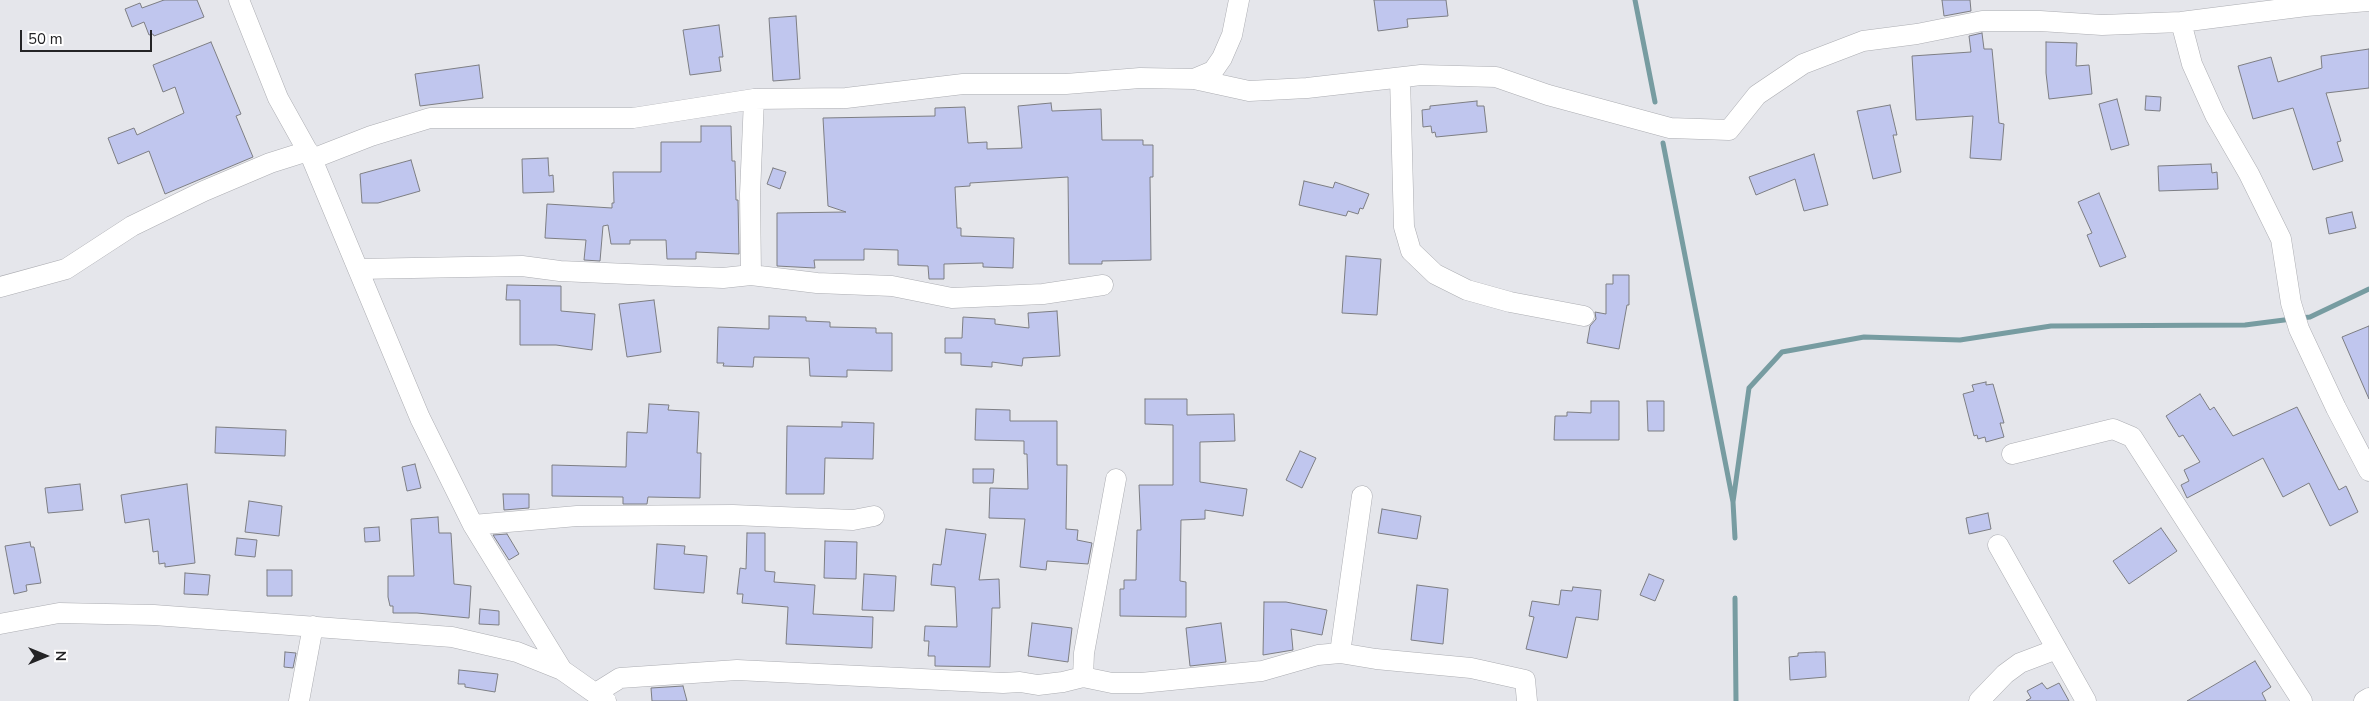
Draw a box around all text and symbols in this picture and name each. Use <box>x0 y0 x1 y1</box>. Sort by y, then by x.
scale bar <box>22 20 155 52</box>
text: 50 m <box>28 29 63 49</box>
north arrow <box>20 631 70 681</box>
text: N <box>51 651 70 661</box>

